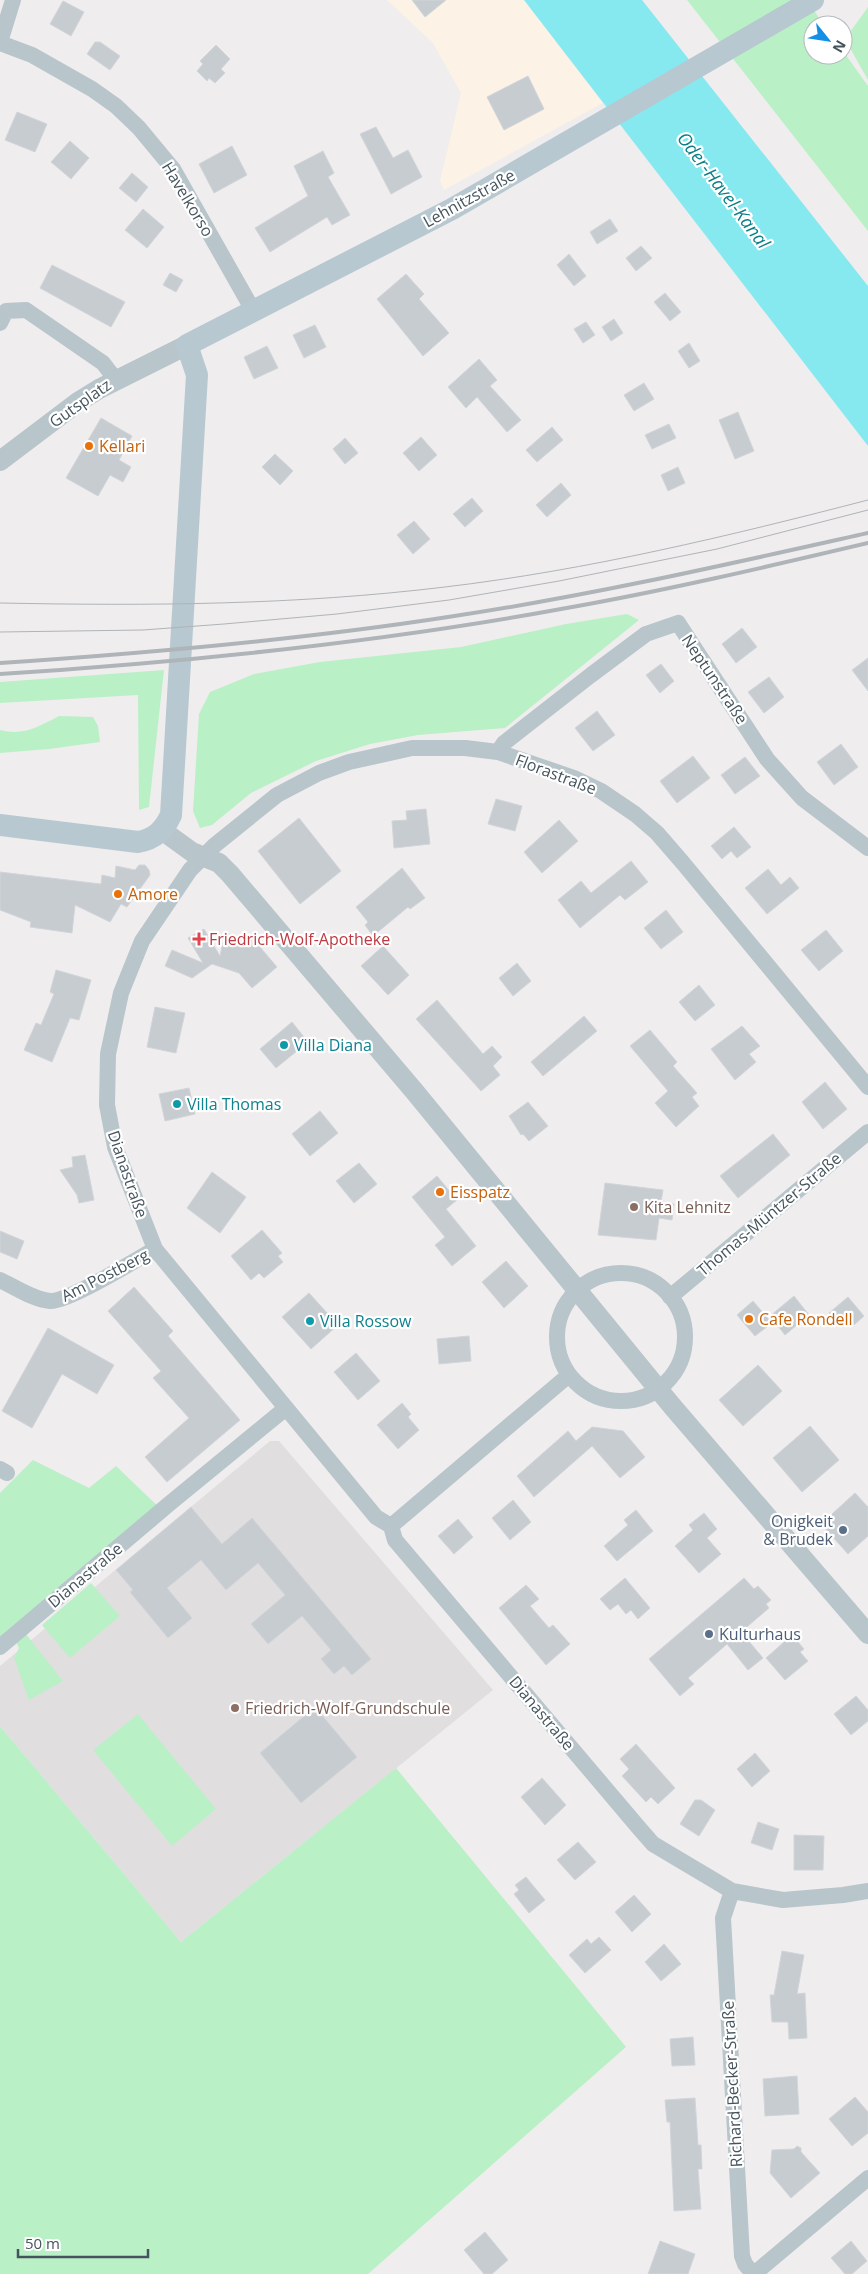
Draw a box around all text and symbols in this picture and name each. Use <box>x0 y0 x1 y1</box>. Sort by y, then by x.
north arrow <box>803 15 853 65</box>
text: N <box>829 37 851 56</box>
water label: Oder-Havel-Kanal <box>672 127 776 254</box>
street label: Havelkorso <box>157 158 219 240</box>
street label: Lehnitzstraße <box>419 164 519 232</box>
street label: Gutsplatz <box>45 374 115 432</box>
place label: Kellari <box>99 435 145 457</box>
marker: Kellari <box>83 440 95 452</box>
street label: Neptunstraße <box>677 630 753 728</box>
street label: Florastraße <box>512 748 600 800</box>
place label: Amore <box>128 883 178 905</box>
marker: Amore <box>112 888 124 900</box>
place label: Friedrich-Wolf-Apotheke <box>209 928 390 950</box>
marker: Friedrich-Wolf-Apotheke <box>193 933 205 945</box>
place label: Villa Diana <box>294 1034 372 1056</box>
marker: Villa Diana <box>278 1039 290 1051</box>
place label: Villa Thomas <box>187 1093 281 1115</box>
marker: Villa Thomas <box>171 1098 183 1110</box>
street label: Dianastraße <box>103 1127 153 1221</box>
street label: Thomas-Müntzer-Straße <box>692 1147 846 1281</box>
place label: Eisspatz <box>450 1181 510 1203</box>
marker: Eisspatz <box>434 1186 446 1198</box>
place label: Kita Lehnitz <box>644 1196 731 1218</box>
marker: Kita Lehnitz <box>628 1201 640 1213</box>
street label: Am Postberg <box>57 1243 153 1307</box>
place label: Cafe Rondell <box>759 1308 853 1330</box>
place label: Villa Rossow <box>320 1310 412 1332</box>
marker: Cafe Rondell <box>743 1313 755 1325</box>
marker: Villa Rossow <box>304 1315 316 1327</box>
place label: Onigkeit & Brudek <box>763 1510 834 1550</box>
marker: Onigkeit & Brudek <box>837 1524 849 1536</box>
street label: Dianastraße <box>43 1537 127 1613</box>
place label: Kulturhaus <box>719 1623 801 1645</box>
marker: Kulturhaus <box>703 1628 715 1640</box>
street label: Dianastraße <box>504 1671 580 1755</box>
place label: Friedrich-Wolf-Grundschule <box>245 1697 450 1719</box>
marker: Friedrich-Wolf-Grundschule <box>229 1702 241 1714</box>
street label: Richard-Becker-Straße <box>717 2000 747 2168</box>
scale bar <box>18 2226 148 2258</box>
text: 50 m <box>25 2233 60 2253</box>

